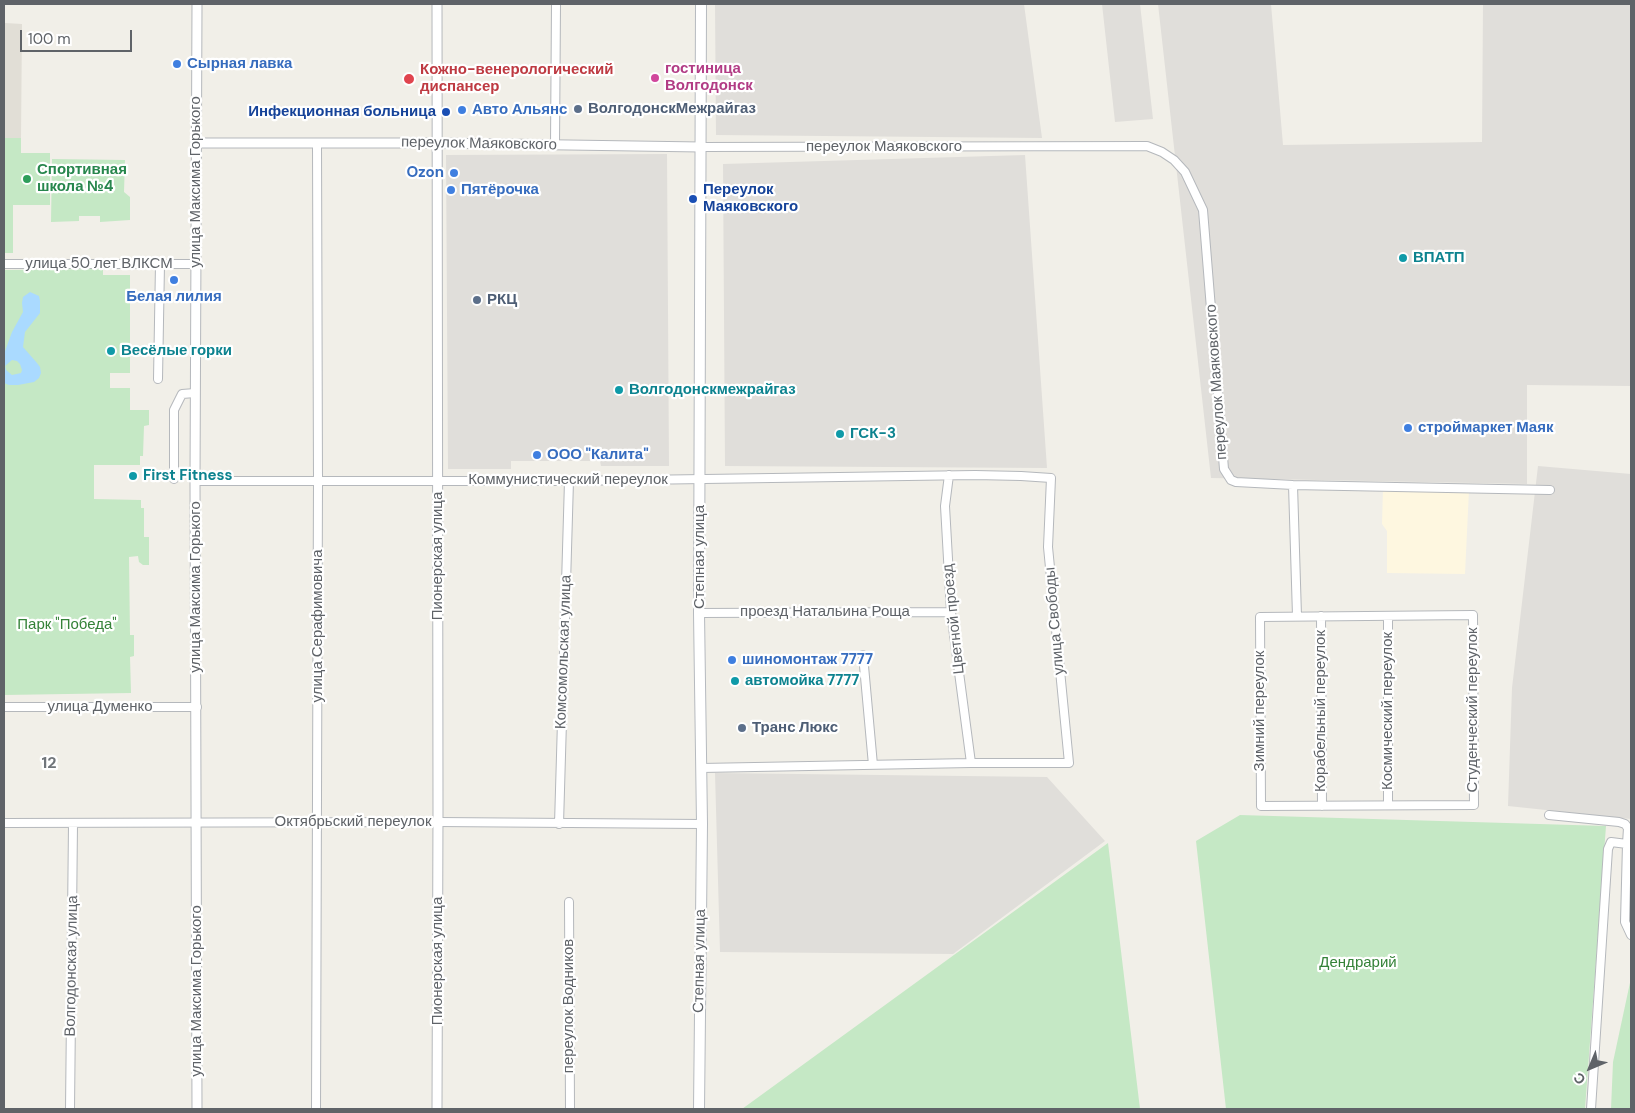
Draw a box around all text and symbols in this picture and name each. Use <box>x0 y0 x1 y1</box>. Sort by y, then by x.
scale bar <box>22 20 135 52</box>
text: 100 m <box>28 29 71 49</box>
place label: Сырная лавка <box>187 55 292 73</box>
marker: Сырная лавка <box>171 58 183 70</box>
place label: гостиница Волгодонск <box>665 60 753 95</box>
place label: Кожно-венерологический диспансер <box>420 61 613 96</box>
marker: Кожно-венерологический диспансер <box>402 72 416 86</box>
marker: гостиница Волгодонск <box>649 72 661 84</box>
street label: улица Максима Горького <box>187 96 205 268</box>
place label: ВолгодонскМежрайгаз <box>588 100 756 118</box>
place label: Авто Альянс <box>472 101 567 119</box>
place label: Инфекционная больница <box>248 103 436 121</box>
marker: ВолгодонскМежрайгаз <box>572 103 584 115</box>
marker: Авто Альянс <box>456 104 468 116</box>
marker: Инфекционная больница <box>440 106 452 118</box>
street label: переулок Маяковского <box>401 134 557 154</box>
street label: переулок Маяковского <box>806 138 962 156</box>
place label: Спортивная школа №4 <box>37 161 127 196</box>
place label: Ozon <box>406 164 444 182</box>
marker: Ozon <box>448 167 460 179</box>
marker: Спортивная школа №4 <box>21 173 33 185</box>
place label: Пятёрочка <box>461 181 539 199</box>
place label: Переулок Маяковского <box>703 181 798 216</box>
marker: Пятёрочка <box>445 184 457 196</box>
marker: Переулок Маяковского <box>687 193 699 205</box>
place label: ВПАТП <box>1413 249 1465 267</box>
marker: ВПАТП <box>1397 252 1409 264</box>
street label: улица 50 лет ВЛКСМ <box>25 255 173 273</box>
marker: Белая лилия <box>168 274 180 286</box>
place label: Белая лилия <box>126 288 222 306</box>
place label: РКЦ <box>487 291 517 309</box>
marker: РКЦ <box>471 294 483 306</box>
street label: переулок Маяковского <box>1203 304 1231 460</box>
place label: Весёлые горки <box>121 342 232 360</box>
marker: Весёлые горки <box>105 345 117 357</box>
place label: Волгодонскмежрайгаз <box>629 381 796 399</box>
marker: Волгодонскмежрайгаз <box>613 384 625 396</box>
place label: строймаркет Маяк <box>1418 419 1553 437</box>
marker: строймаркет Маяк <box>1402 422 1414 434</box>
place label: ГСК-3 <box>850 425 896 443</box>
marker: ГСК-3 <box>834 428 846 440</box>
place label: ООО "Калита" <box>547 446 649 464</box>
marker: ООО "Калита" <box>531 449 543 461</box>
place label: First Fitness <box>143 467 233 485</box>
marker: First Fitness <box>127 470 139 482</box>
street label: Коммунистический переулок <box>468 471 668 489</box>
street label: Пионерская улица <box>429 492 447 620</box>
street label: улица Максима Горького <box>187 501 205 673</box>
street label: Степная улица <box>691 505 709 609</box>
street label: улица Серафимовича <box>309 550 327 702</box>
street label: Цветной проезд <box>939 563 969 675</box>
street label: улица Свободы <box>1041 566 1069 676</box>
street label: Комсомольская улица <box>552 575 576 729</box>
street label: проезд Натальина Роща <box>740 603 910 621</box>
park label: Парк "Победа" <box>17 616 117 634</box>
street label: Студенческий переулок <box>1464 627 1482 793</box>
street label: Корабельный переулок <box>1312 630 1330 792</box>
street label: Космический переулок <box>1379 632 1397 790</box>
place label: шиномонтаж 7777 <box>742 651 873 669</box>
street label: Зимний переулок <box>1251 651 1269 771</box>
marker: шиномонтаж 7777 <box>726 654 738 666</box>
place label: автомойка 7777 <box>745 672 859 690</box>
marker: автомойка 7777 <box>729 675 741 687</box>
street label: улица Думенко <box>47 698 153 716</box>
place label: Транс Люкс <box>752 719 838 737</box>
marker: Транс Люкс <box>736 722 748 734</box>
district label: 12 <box>41 754 57 774</box>
street label: Октябрьский переулок <box>275 813 431 831</box>
street label: Волгодонская улица <box>62 895 82 1037</box>
street label: Пионерская улица <box>429 897 447 1025</box>
street label: улица Максима Горького <box>188 905 206 1077</box>
street label: Степная улица <box>690 909 710 1013</box>
street label: переулок Водников <box>560 939 578 1073</box>
park label: Дендрарий <box>1319 954 1397 972</box>
north arrow <box>1565 1043 1615 1093</box>
text: С <box>1569 1069 1589 1089</box>

